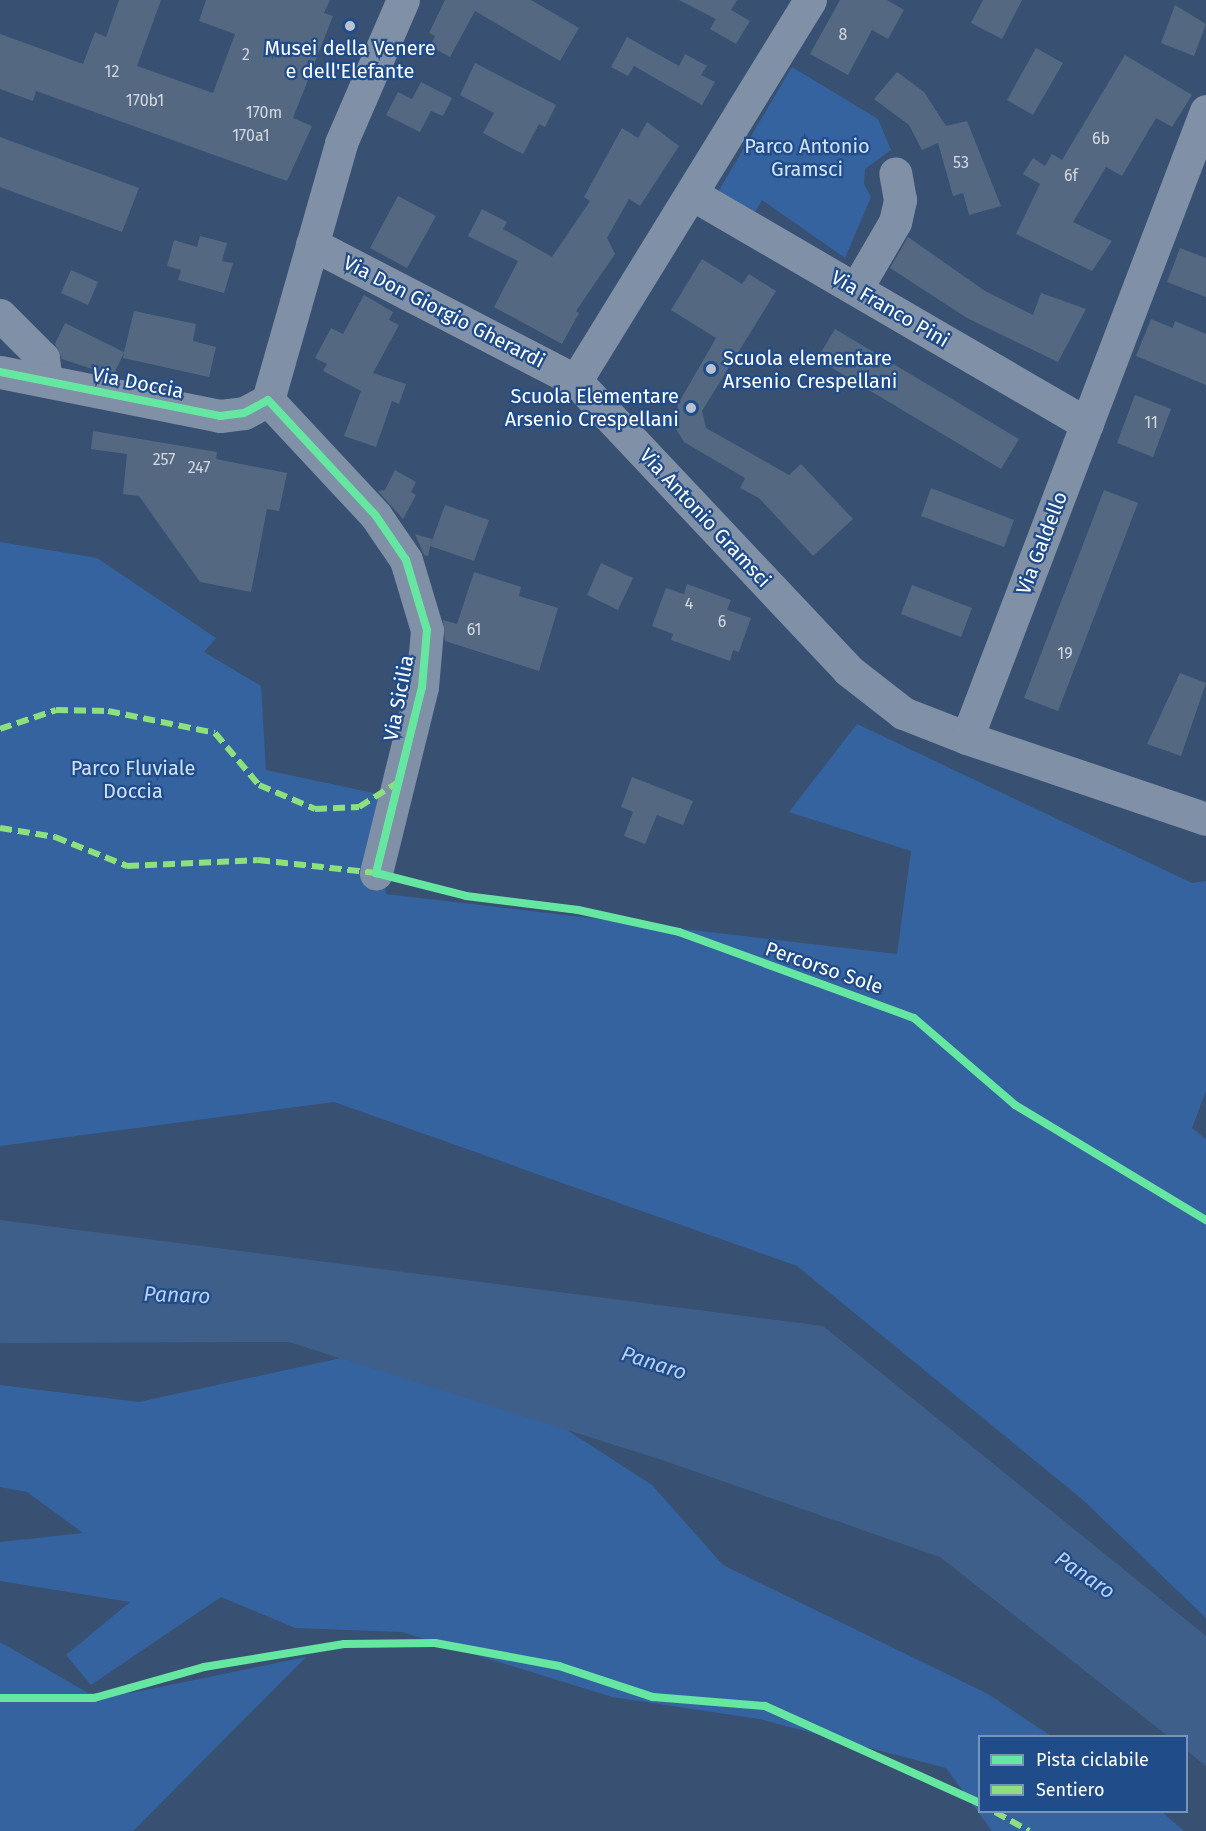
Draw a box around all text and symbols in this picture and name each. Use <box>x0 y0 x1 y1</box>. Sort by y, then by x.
marker: Musei della Venere e dell'Elefante <box>343 19 357 33</box>
house number: 8 <box>839 25 847 45</box>
place label: Musei della Venere e dell'Elefante <box>264 36 436 83</box>
house number: 2 <box>242 45 250 65</box>
house number: 12 <box>105 62 119 82</box>
house number: 170b1 <box>126 91 164 111</box>
house number: 170m <box>246 103 282 123</box>
house number: 170a1 <box>232 126 270 146</box>
house number: 6b <box>1092 129 1110 149</box>
park label: Parco Antonio Gramsci <box>744 135 870 182</box>
house number: 53 <box>953 153 969 173</box>
house number: 6f <box>1064 166 1078 186</box>
street label: Via Don Giorgio Gherardi <box>339 251 549 373</box>
street label: Via Franco Pini <box>827 265 953 353</box>
place label: Scuola elementare Arsenio Crespellani <box>723 346 897 393</box>
street label: Via Doccia <box>90 362 186 404</box>
marker: Scuola elementare Arsenio Crespellani <box>704 362 718 376</box>
place label: Scuola Elementare Arsenio Crespellani <box>505 384 679 431</box>
marker: Scuola Elementare Arsenio Crespellani <box>684 401 698 415</box>
house number: 11 <box>1144 413 1158 433</box>
street label: Via Antonio Gramsci <box>634 444 776 592</box>
house number: 257 <box>153 450 175 470</box>
house number: 247 <box>188 458 210 478</box>
street label: Via Galdello <box>1011 488 1073 598</box>
house number: 4 <box>685 594 693 614</box>
house number: 6 <box>718 612 726 632</box>
house number: 61 <box>467 620 481 640</box>
house number: 19 <box>1057 644 1073 664</box>
street label: Via Sicilia <box>379 653 419 743</box>
park label: Parco Fluviale Doccia <box>71 757 195 804</box>
street label: Percorso Sole <box>762 937 886 999</box>
water label: Panaro <box>143 1281 211 1309</box>
water label: Panaro <box>618 1341 690 1385</box>
water label: Panaro <box>1050 1546 1120 1604</box>
legend <box>978 1735 1188 1813</box>
text: Pista ciclabile <box>1036 1749 1149 1771</box>
text: Sentiero <box>1036 1779 1104 1801</box>

